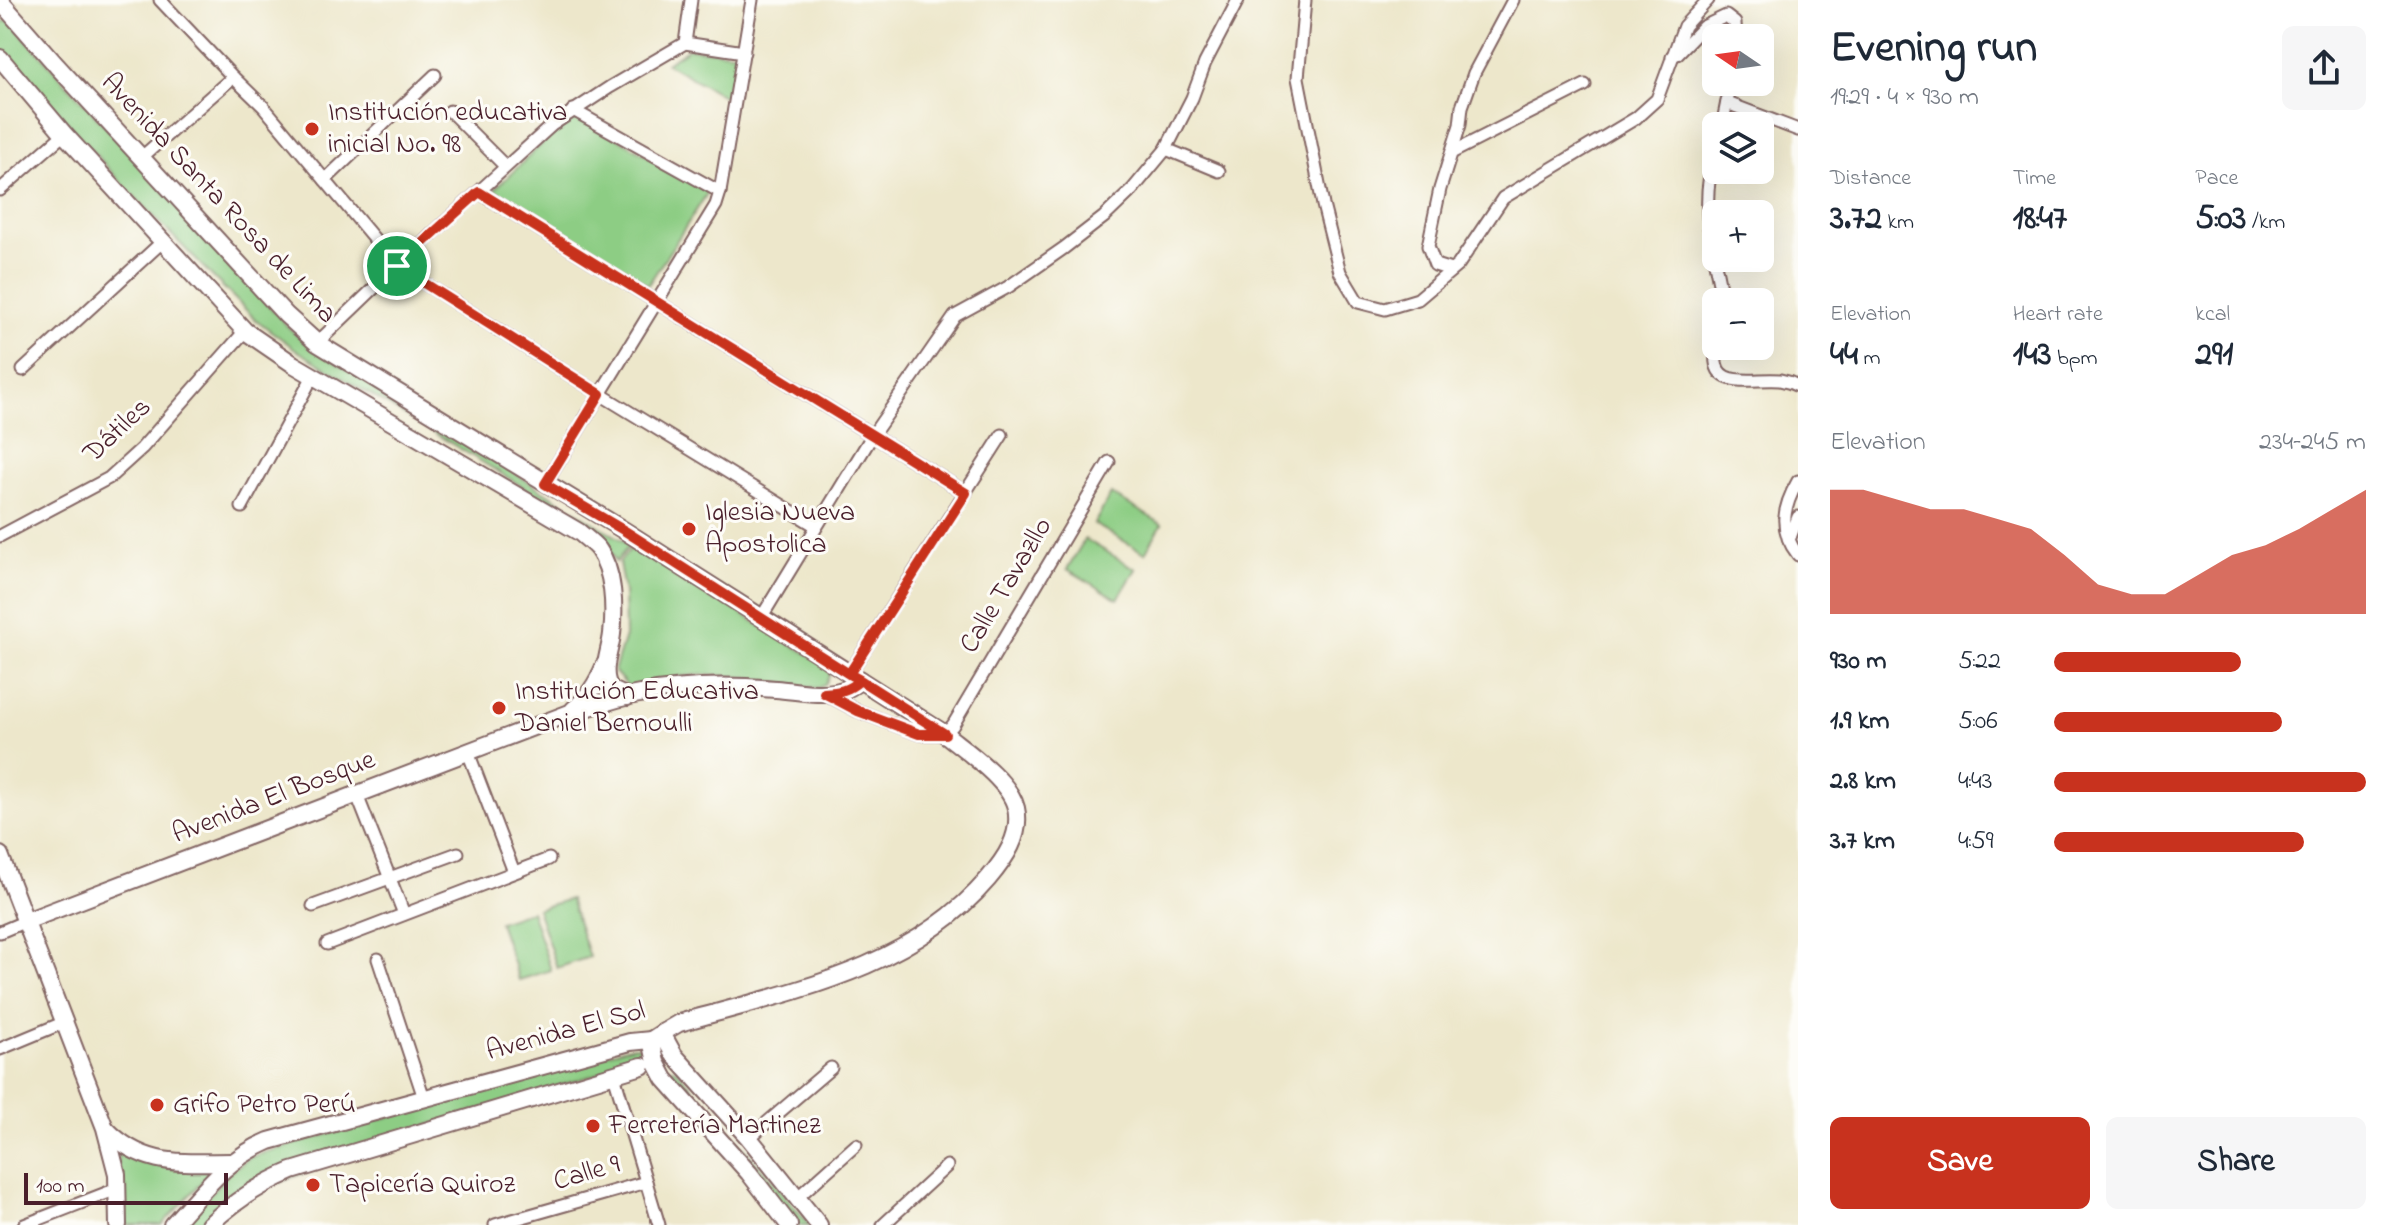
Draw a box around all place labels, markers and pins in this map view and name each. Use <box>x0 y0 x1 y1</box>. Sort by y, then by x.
place label: Institución educativa inicial No. 98 <box>328 93 567 166</box>
marker: Institución educativa inicial No. 98 <box>303 120 321 138</box>
pin <box>363 232 431 300</box>
place label: Iglesia Nueva Apostolica <box>705 493 855 566</box>
marker: Iglesia Nueva Apostolica <box>680 520 698 538</box>
place label: Institución Educativa Daniel Bernoulli <box>514 672 759 745</box>
marker: Institución Educativa Daniel Bernoulli <box>490 699 508 717</box>
place label: Grifo Petro Perú <box>173 1085 356 1126</box>
marker: Grifo Petro Perú <box>148 1096 166 1114</box>
place label: Ferretería Martinez <box>608 1106 821 1147</box>
marker: Ferretería Martinez <box>584 1117 602 1135</box>
place label: Tapicería Quiroz <box>329 1165 515 1206</box>
marker: Tapicería Quiroz <box>304 1176 322 1194</box>

